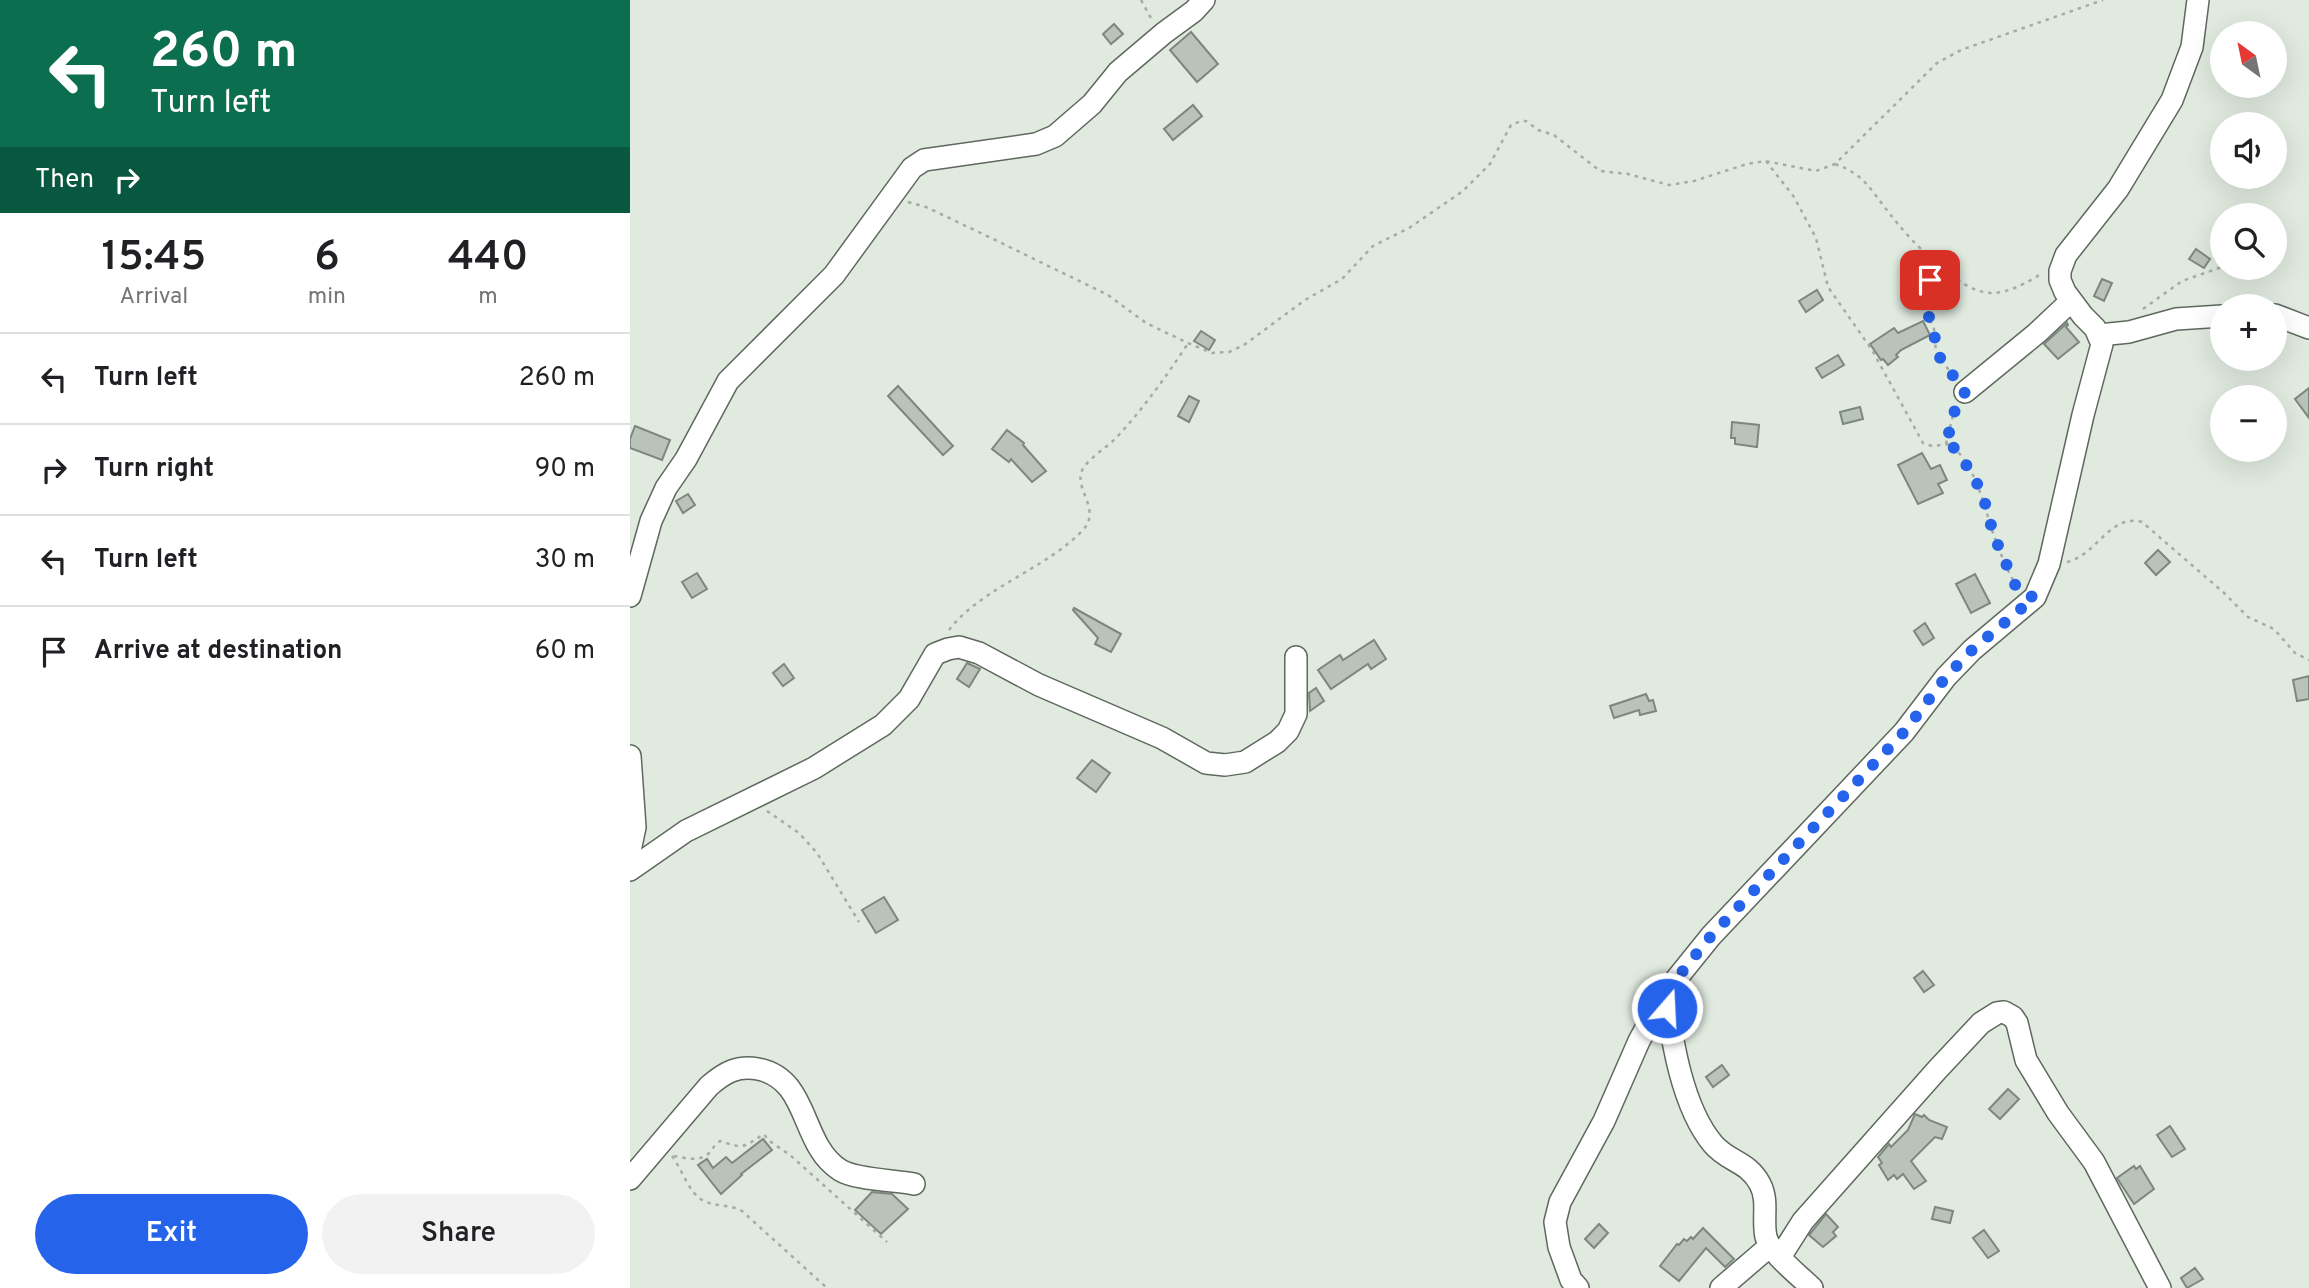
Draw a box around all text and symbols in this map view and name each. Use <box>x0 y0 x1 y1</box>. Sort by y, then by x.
north arrow <box>2210 21 2287 98</box>
map controls <box>2210 21 2287 462</box>
text: 260 m <box>150 23 297 85</box>
icon: left <box>35 28 126 119</box>
text: Turn left <box>150 84 271 124</box>
button: sound <box>2210 112 2287 189</box>
icon: right <box>108 161 146 199</box>
text: Then <box>35 164 94 197</box>
button: search <box>2210 203 2287 280</box>
text: 15:45 <box>102 232 206 285</box>
text: 6 <box>314 232 340 285</box>
text: 440 <box>448 232 528 285</box>
pin <box>1900 250 1960 310</box>
icon: arrive <box>1911 261 1949 299</box>
text: Arrival <box>120 283 188 312</box>
text: min <box>308 283 346 312</box>
text: m <box>478 283 498 312</box>
button: + <box>2210 294 2287 371</box>
icon: left <box>35 360 73 398</box>
text: Turn left <box>94 362 198 395</box>
text: 260 m <box>519 362 595 395</box>
button: − <box>2210 385 2287 462</box>
icon: right <box>35 451 73 489</box>
text: Turn right <box>94 453 214 486</box>
text: 90 m <box>535 453 595 486</box>
icon: left <box>35 542 73 580</box>
text: Turn left <box>94 544 198 577</box>
text: 30 m <box>535 544 595 577</box>
icon: arrive <box>35 633 73 671</box>
text: Arrive at destination <box>94 635 342 668</box>
text: 60 m <box>535 635 595 668</box>
position arrow <box>1630 971 1704 1045</box>
button: Exit <box>35 1194 308 1274</box>
button: Share <box>322 1194 595 1274</box>

